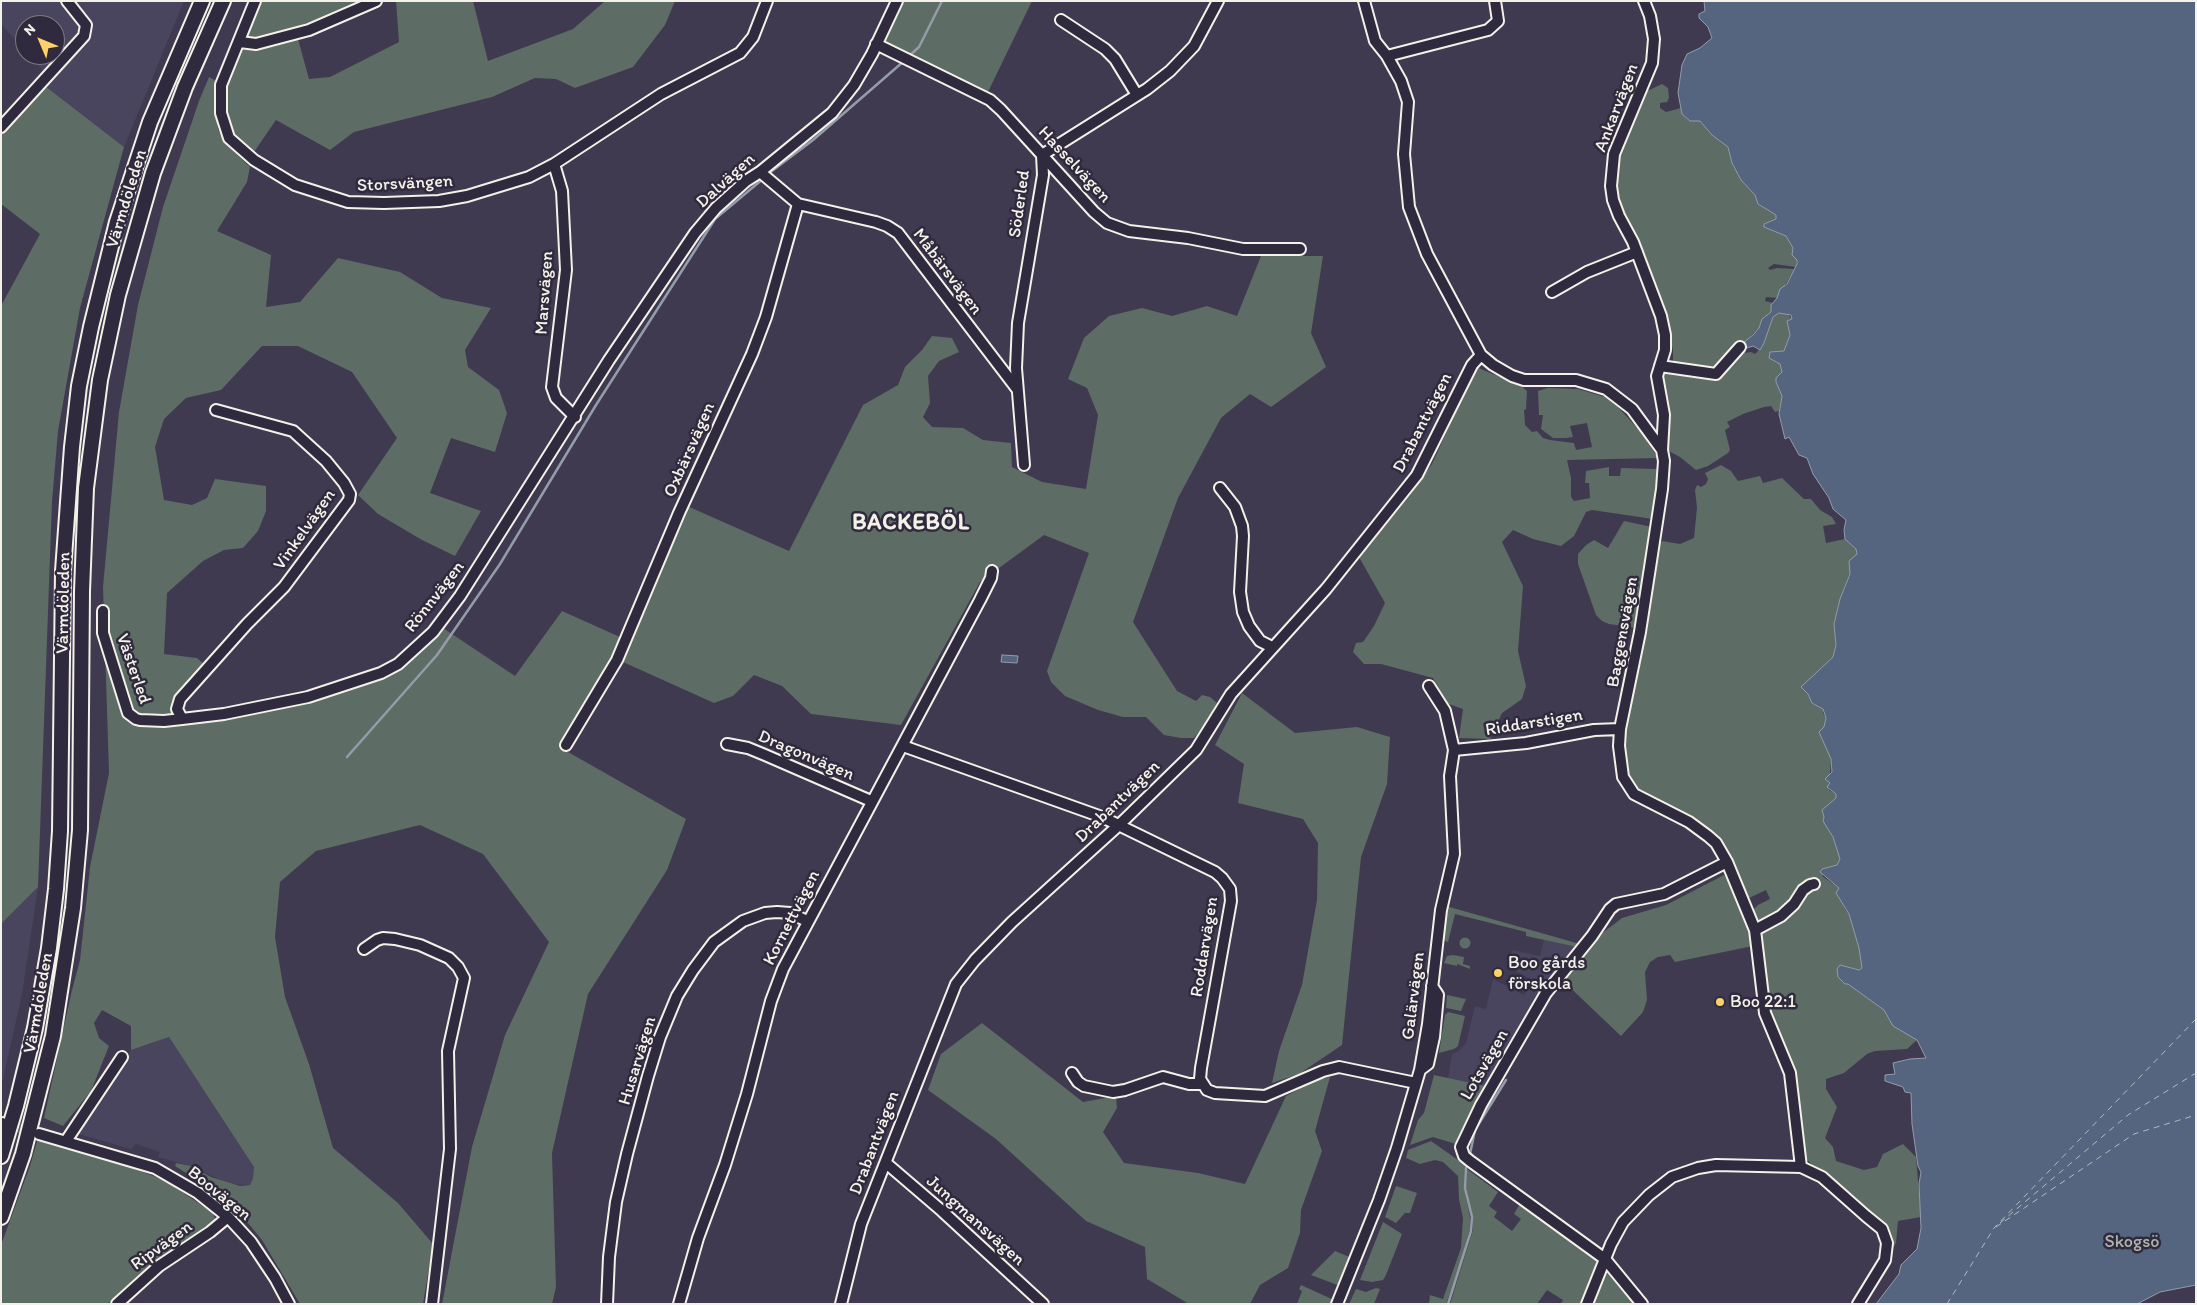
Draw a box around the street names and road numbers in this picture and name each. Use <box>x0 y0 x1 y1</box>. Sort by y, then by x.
street label: Ankarvägen <box>1590 61 1644 155</box>
street label: Hasselvägen <box>1033 122 1115 208</box>
street label: Värmdöleden <box>102 147 152 251</box>
street label: Dalvägen <box>692 149 760 213</box>
street label: Söderled <box>1005 169 1035 239</box>
street label: Storsvängen <box>356 171 454 197</box>
street label: Måbärsvägen <box>907 224 987 320</box>
street label: Marsvägen <box>531 250 559 336</box>
street label: Drabantvägen <box>1389 369 1457 477</box>
street label: Oxbärsvägen <box>660 399 720 501</box>
street label: Vinkelvägen <box>269 485 341 575</box>
street label: Värmdöleden <box>52 552 76 654</box>
street label: Rönnvägen <box>400 557 470 637</box>
street label: Baggensvägen <box>1603 575 1643 689</box>
street label: Västerled <box>111 631 155 707</box>
street label: Riddarstigen <box>1484 705 1584 741</box>
street label: Dragonvägen <box>755 726 857 786</box>
street label: Drabantvägen <box>1071 756 1165 848</box>
street label: Kornettvägen <box>759 867 825 969</box>
street label: Roddarvägen <box>1186 895 1224 999</box>
street label: Värmdöleden <box>20 951 58 1055</box>
street label: Galärvägen <box>1398 951 1430 1041</box>
street label: Husarvägen <box>614 1014 662 1108</box>
street label: Lotsvägen <box>1456 1026 1514 1104</box>
street label: Drabantvägen <box>845 1088 905 1198</box>
street label: Boovägen <box>183 1162 255 1226</box>
street label: Jungmansvägen <box>921 1171 1029 1271</box>
street label: Ripvägen <box>127 1216 197 1276</box>

